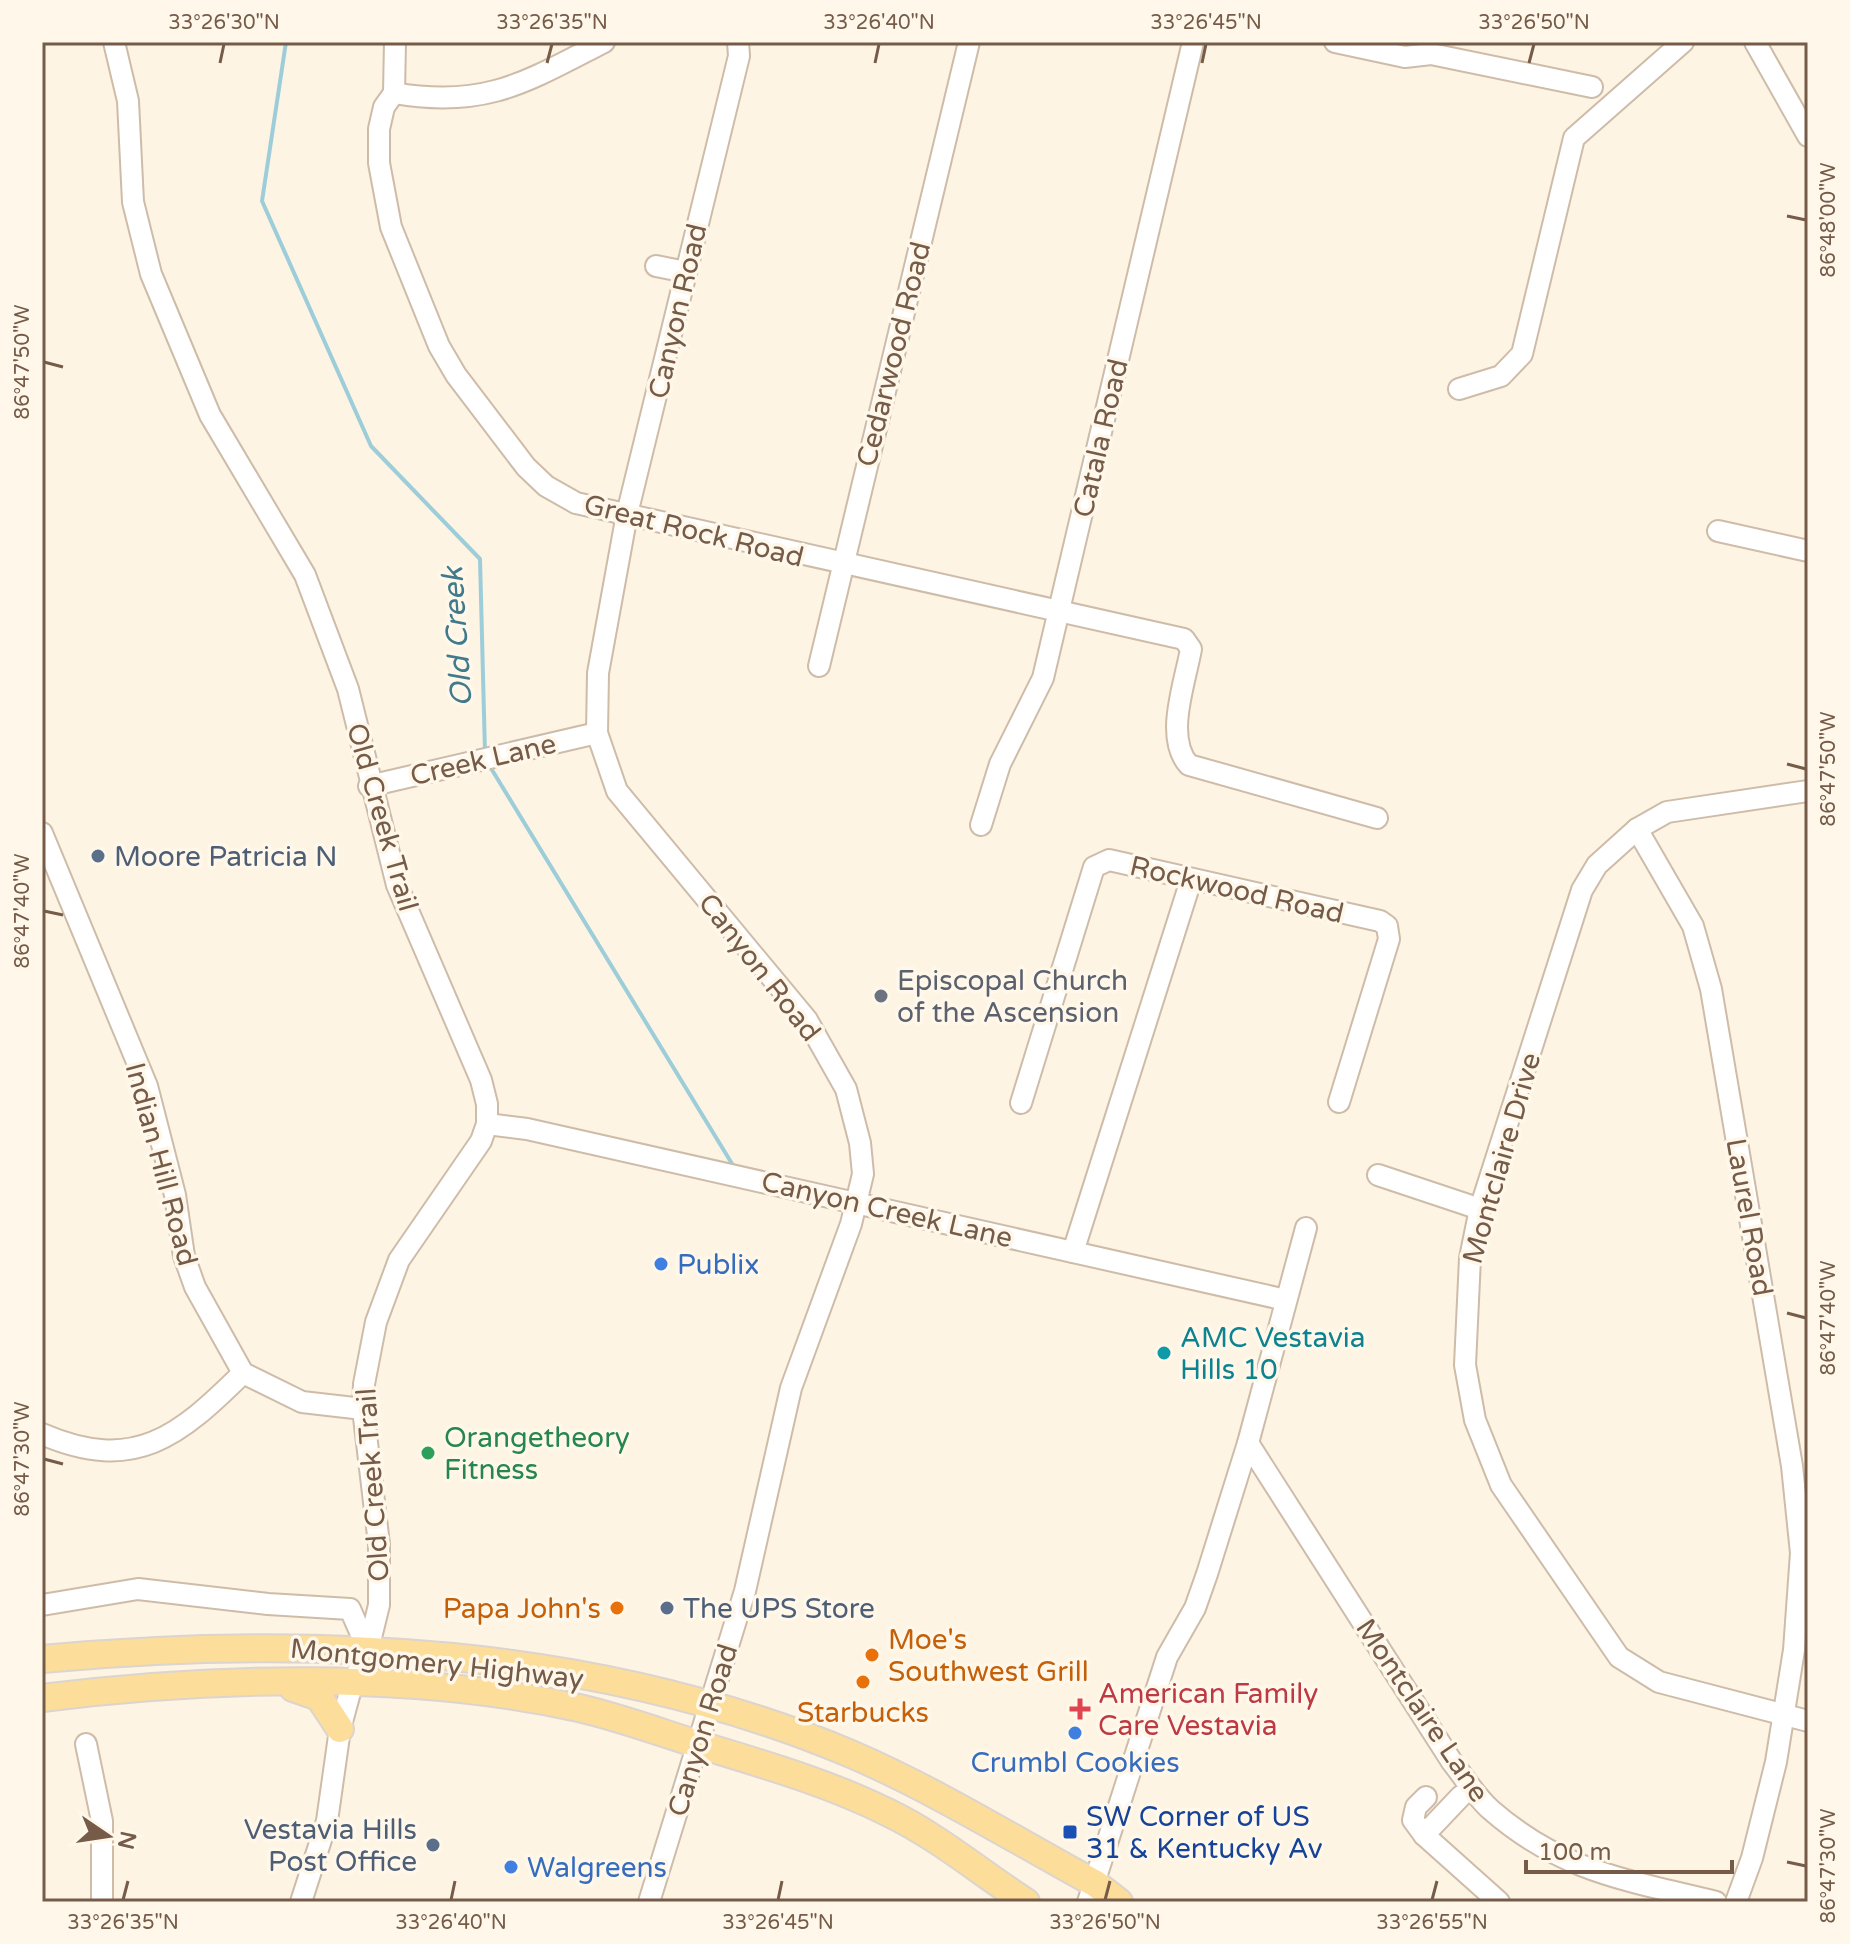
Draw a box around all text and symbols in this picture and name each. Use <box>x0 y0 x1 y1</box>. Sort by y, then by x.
text: 33°26'30"N <box>168 11 280 35</box>
text: 33°26'35"N <box>496 11 608 35</box>
text: 33°26'40"N <box>823 11 935 35</box>
text: 33°26'45"N <box>1150 11 1262 35</box>
text: 33°26'50"N <box>1478 11 1590 35</box>
text: 86°48'00"W <box>1817 163 1841 277</box>
street label: Canyon Road <box>641 220 715 402</box>
street label: Cedarwood Road <box>850 238 938 470</box>
text: 86°47'50"W <box>11 305 35 419</box>
street label: Catala Road <box>1066 356 1136 521</box>
street label: Great Rock Road <box>580 487 807 575</box>
water label: Old Creek <box>434 563 481 708</box>
text: 86°47'50"W <box>1817 712 1841 826</box>
street label: Old Creek Trail <box>339 719 425 915</box>
street label: Creek Lane <box>407 727 559 793</box>
place label: Moore Patricia N <box>114 840 337 874</box>
marker: Moore Patricia N <box>89 847 107 865</box>
street label: Rockwood Road <box>1127 849 1347 931</box>
text: 86°47'40"W <box>11 854 35 968</box>
street label: Canyon Road <box>691 887 828 1048</box>
place label: Episcopal Church of the Ascension <box>897 964 1128 1030</box>
marker: Episcopal Church of the Ascension <box>872 987 890 1005</box>
street label: Montclaire Drive <box>1456 1049 1548 1268</box>
street label: Indian Hill Road <box>118 1059 204 1270</box>
street label: Laurel Road <box>1718 1136 1780 1299</box>
street label: Canyon Creek Lane <box>758 1165 1016 1255</box>
place label: Publix <box>677 1248 759 1282</box>
marker: Publix <box>652 1255 670 1273</box>
text: 86°47'40"W <box>1817 1261 1841 1375</box>
place label: AMC Vestavia Hills 10 <box>1180 1321 1365 1387</box>
marker: AMC Vestavia Hills 10 <box>1155 1344 1173 1362</box>
street label: Old Creek Trail <box>349 1387 397 1583</box>
text: 86°47'30"W <box>11 1402 35 1516</box>
place label: Orangetheory Fitness <box>444 1421 630 1487</box>
marker: Orangetheory Fitness <box>419 1444 437 1462</box>
place label: Papa John's <box>443 1592 601 1626</box>
place label: The UPS Store <box>683 1592 875 1626</box>
marker: Papa John's <box>608 1599 626 1617</box>
marker: The UPS Store <box>658 1599 676 1617</box>
street label: Montclaire Lane <box>1348 1612 1496 1809</box>
place label: Moe's Southwest Grill <box>888 1623 1089 1689</box>
street label: Montgomery Highway <box>288 1632 585 1696</box>
street label: Canyon Road <box>661 1640 745 1821</box>
marker: Moe's Southwest Grill <box>863 1646 881 1664</box>
marker: Starbucks <box>854 1673 872 1691</box>
place label: American Family Care Vestavia <box>1098 1677 1318 1743</box>
place label: Starbucks <box>797 1696 929 1730</box>
marker: American Family Care Vestavia <box>1069 1698 1091 1720</box>
marker: Crumbl Cookies <box>1066 1724 1084 1742</box>
place label: Crumbl Cookies <box>970 1746 1180 1780</box>
north arrow <box>68 1796 148 1876</box>
place label: SW Corner of US 31 & Kentucky Av <box>1086 1800 1323 1866</box>
text: 86°47'30"W <box>1817 1809 1841 1923</box>
place label: Vestavia Hills Post Office <box>244 1813 417 1879</box>
marker: SW Corner of US 31 & Kentucky Av <box>1061 1823 1079 1841</box>
scale bar <box>1526 1824 1732 1874</box>
text: N <box>112 1829 141 1852</box>
marker: Vestavia Hills Post Office <box>424 1836 442 1854</box>
text: 100 m <box>1538 1838 1612 1867</box>
place label: Walgreens <box>527 1851 667 1885</box>
marker: Walgreens <box>502 1858 520 1876</box>
text: 33°26'35"N <box>67 1911 179 1935</box>
text: 33°26'40"N <box>395 1911 507 1935</box>
text: 33°26'45"N <box>722 1911 834 1935</box>
text: 33°26'50"N <box>1049 1911 1161 1935</box>
text: 33°26'55"N <box>1376 1911 1488 1935</box>

